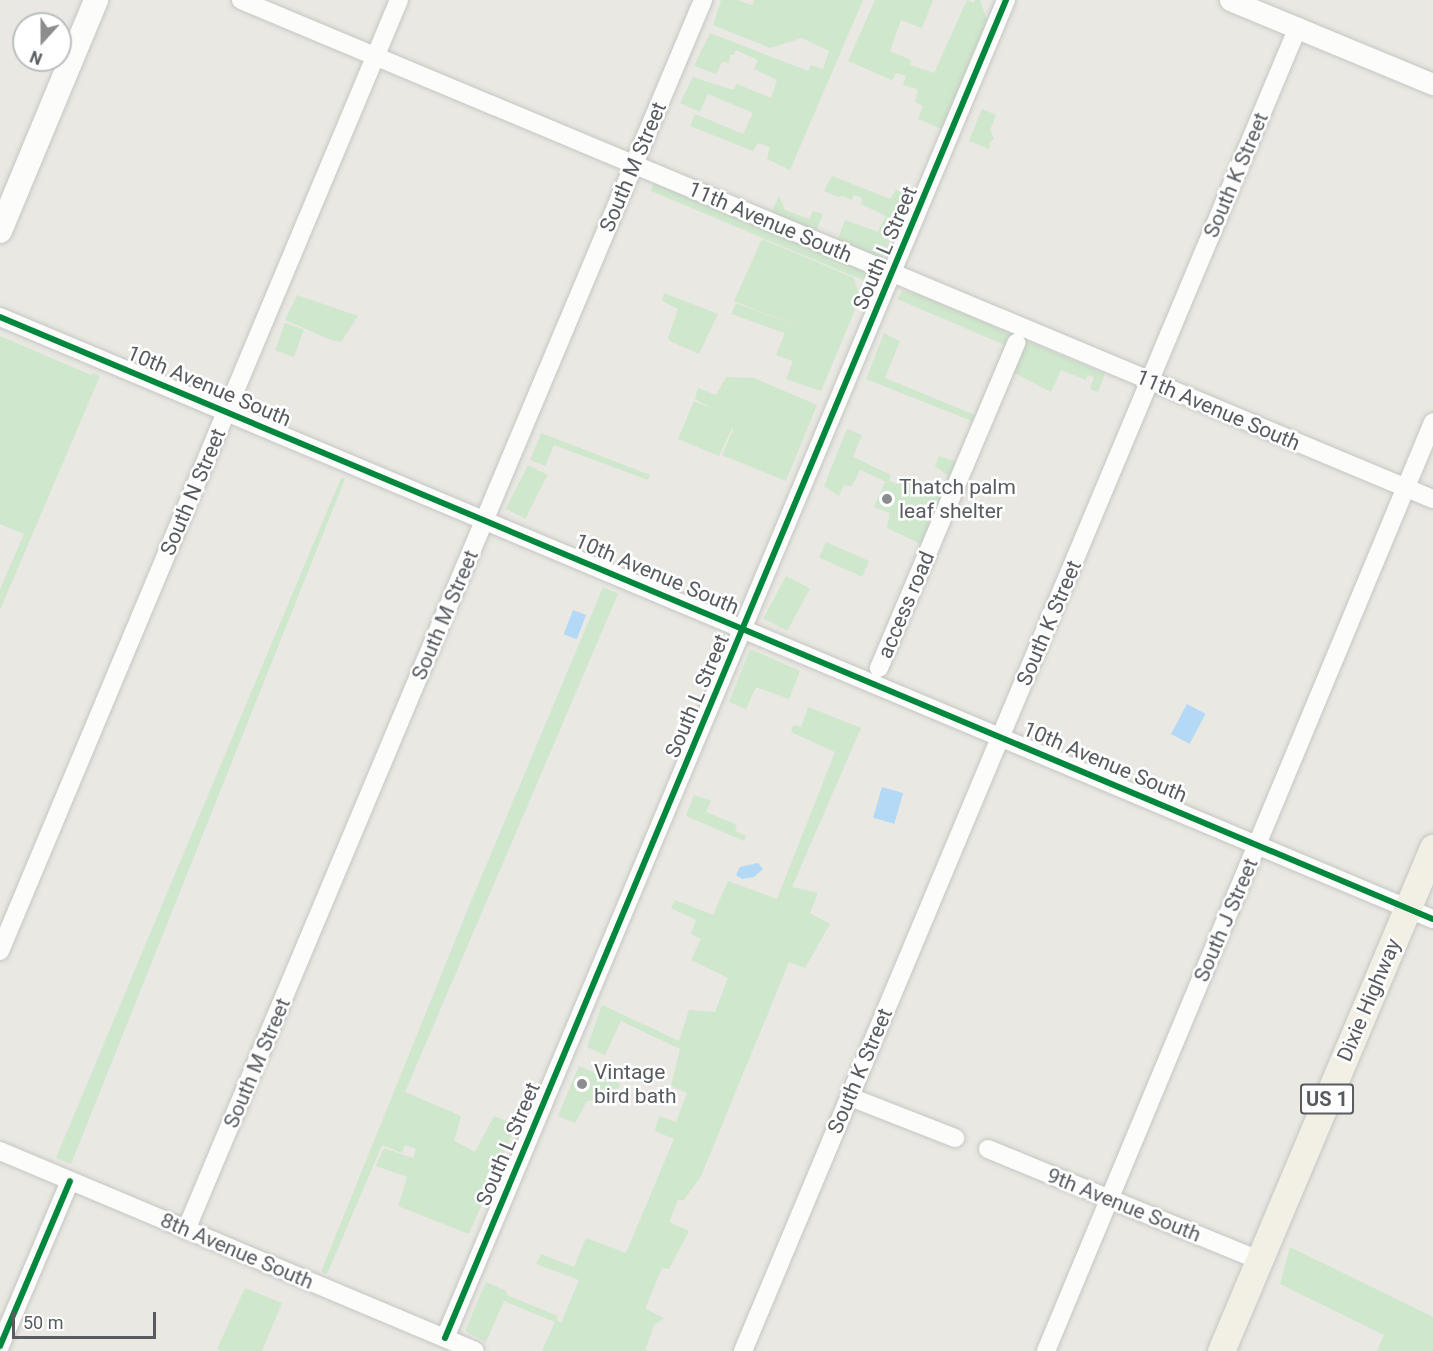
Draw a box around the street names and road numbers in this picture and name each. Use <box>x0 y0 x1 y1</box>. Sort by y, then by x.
street label: South M Street <box>594 98 672 236</box>
street label: South K Street <box>1198 109 1274 241</box>
street label: 11th Avenue South <box>684 176 856 268</box>
street label: South L Street <box>848 183 922 313</box>
street label: 10th Avenue South <box>123 340 295 432</box>
street label: 11th Avenue South <box>1132 364 1304 456</box>
street label: South N Street <box>155 425 231 559</box>
street label: 10th Avenue South <box>571 528 743 620</box>
street label: South M Street <box>406 546 484 684</box>
street label: access road <box>872 548 940 662</box>
street label: South K Street <box>1011 557 1087 689</box>
street label: South L Street <box>660 631 734 761</box>
street label: 10th Avenue South <box>1019 716 1191 808</box>
street label: South J Street <box>1189 854 1263 986</box>
street label: Dixie Highway <box>1332 935 1406 1065</box>
street label: South M Street <box>218 994 296 1132</box>
street label: South K Street <box>822 1005 898 1137</box>
street label: South L Street <box>471 1079 545 1209</box>
road number: US 1 <box>1300 1082 1354 1116</box>
street label: 9th Avenue South <box>1043 1163 1205 1247</box>
street label: 8th Avenue South <box>157 1207 317 1295</box>

